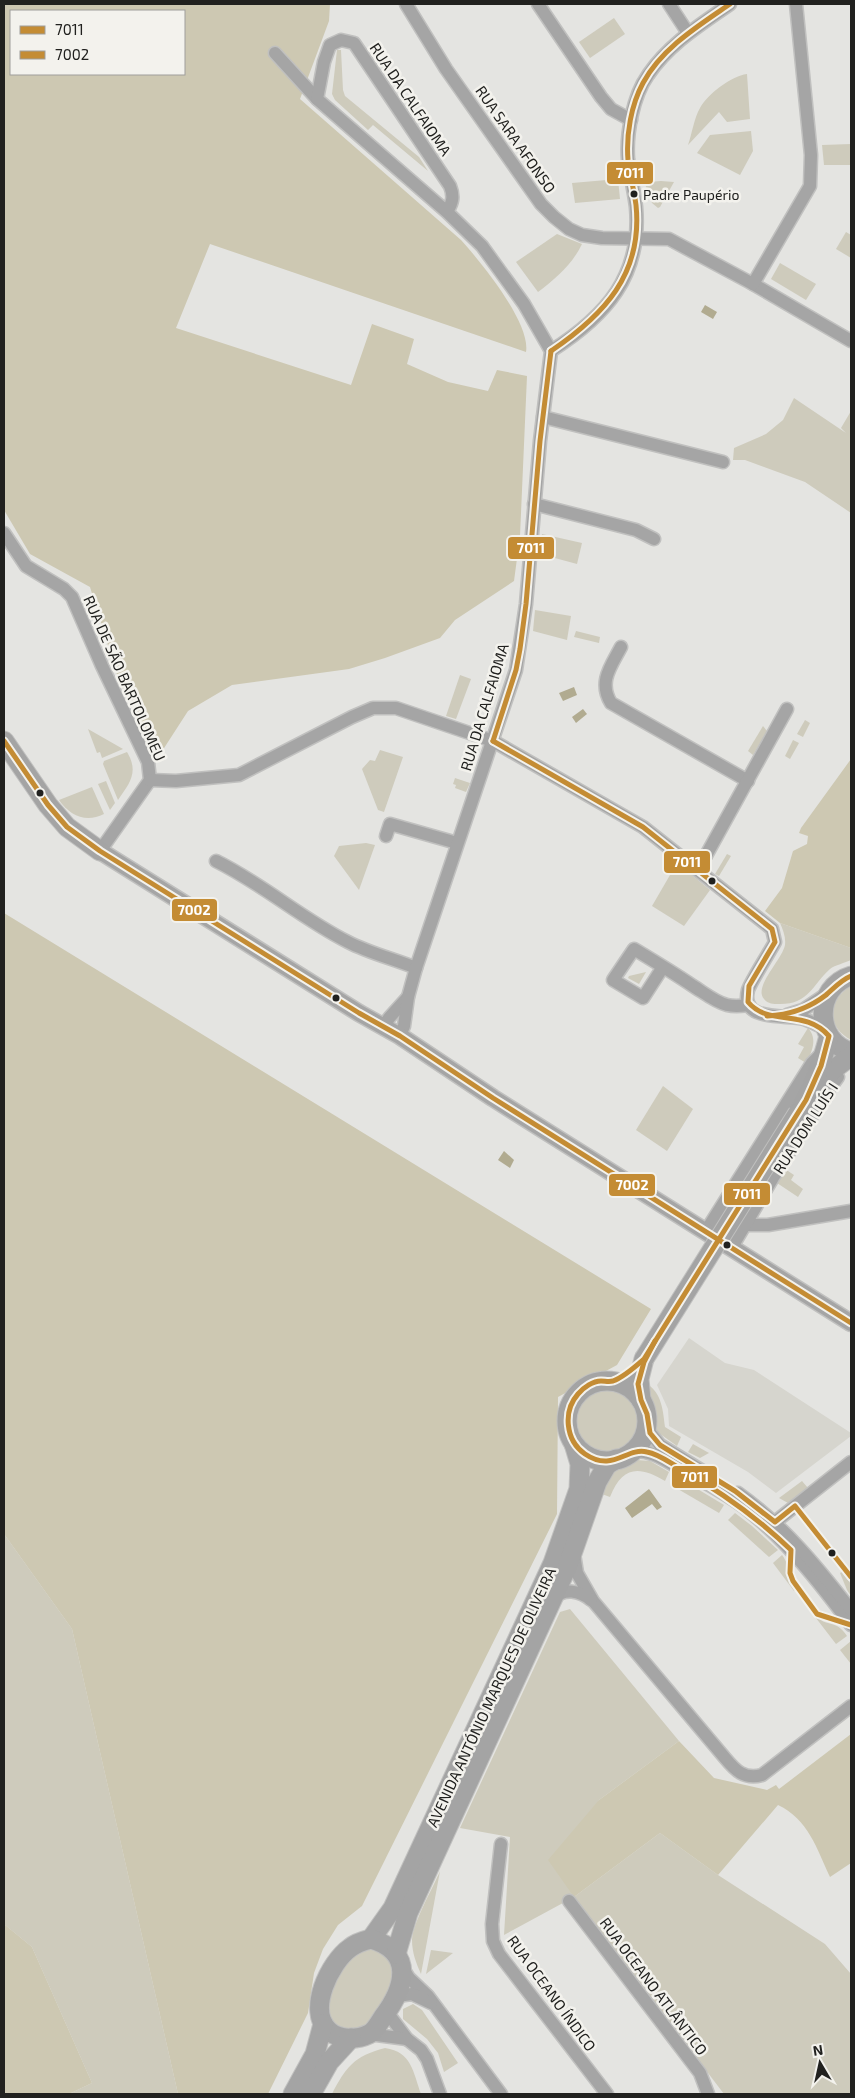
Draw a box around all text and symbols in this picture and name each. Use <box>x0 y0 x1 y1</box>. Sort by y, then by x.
legend <box>10 10 185 75</box>
text: 7011 <box>55 20 84 38</box>
street label: RUA DA CALFAIOMA <box>367 39 456 159</box>
text: 7002 <box>55 45 89 63</box>
street label: RUA SARA AFONSO <box>472 82 560 196</box>
line badge: 7011 <box>606 161 654 185</box>
text: 7011 <box>616 164 644 181</box>
place label: Padre Paupério <box>643 186 740 203</box>
marker: Padre Paupério <box>629 189 639 199</box>
line badge: 7011 <box>507 536 555 560</box>
text: 7011 <box>517 539 545 556</box>
street label: RUA DE SÃO BARTOLOMEU <box>80 592 170 764</box>
street label: RUA DA CALFAIOMA <box>456 640 512 773</box>
unlabelled marker <box>35 788 45 798</box>
line badge: 7011 <box>663 850 711 874</box>
text: 7011 <box>673 853 701 870</box>
unlabelled marker <box>707 876 717 886</box>
line badge: 7002 <box>171 898 218 922</box>
text: 7002 <box>177 901 211 918</box>
unlabelled marker <box>331 993 341 1003</box>
street label: RUA DOM LUÍS I <box>769 1079 841 1177</box>
line badge: 7002 <box>608 1173 656 1197</box>
text: 7002 <box>615 1176 649 1193</box>
line badge: 7011 <box>723 1182 771 1206</box>
text: 7011 <box>733 1185 761 1202</box>
unlabelled marker <box>722 1240 732 1250</box>
line badge: 7011 <box>671 1465 718 1489</box>
text: 7011 <box>681 1468 709 1485</box>
unlabelled marker <box>827 1548 837 1558</box>
street label: AVENIDA ANTÓNIO MARQUES DE OLIVEIRA <box>423 1564 560 1830</box>
street label: RUA OCEANO ATLÂNTICO <box>596 1914 712 2058</box>
street label: RUA OCEANO ÍNDICO <box>504 1932 600 2054</box>
north arrow <box>795 2038 845 2088</box>
text: N <box>812 2040 824 2059</box>

